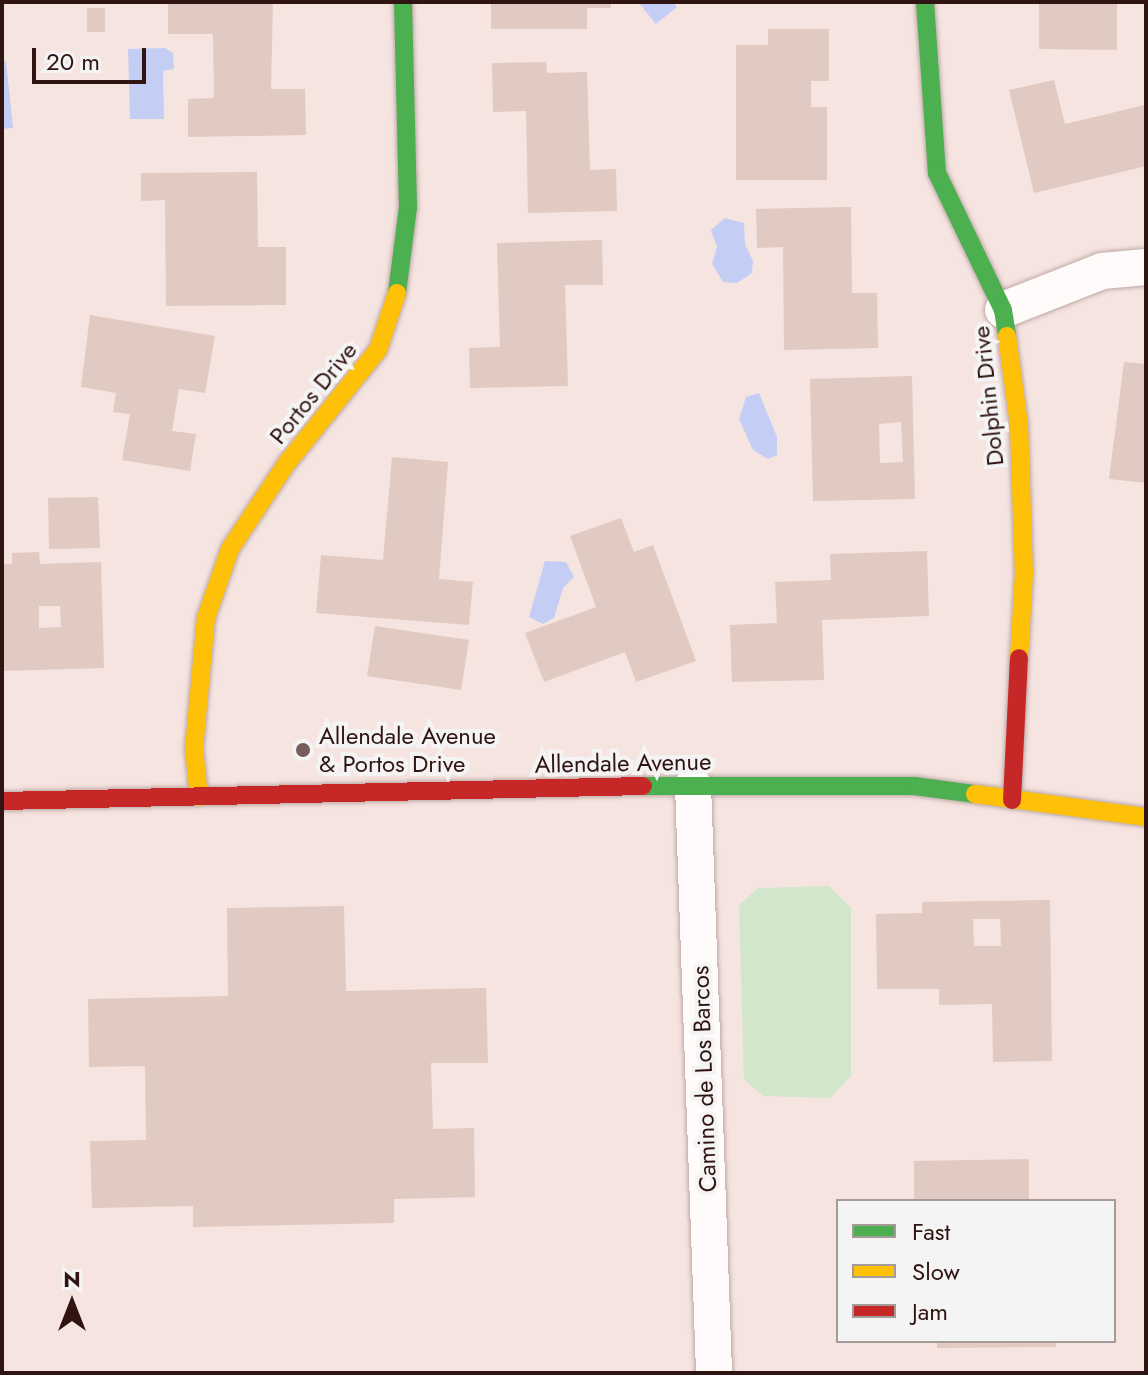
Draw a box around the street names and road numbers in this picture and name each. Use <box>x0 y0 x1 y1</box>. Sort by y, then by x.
street label: Dolphin Drive <box>966 325 1010 467</box>
street label: Portos Drive <box>263 336 363 450</box>
street label: Allendale Avenue <box>534 747 712 779</box>
street label: Camino de Los Barcos <box>686 965 722 1193</box>

